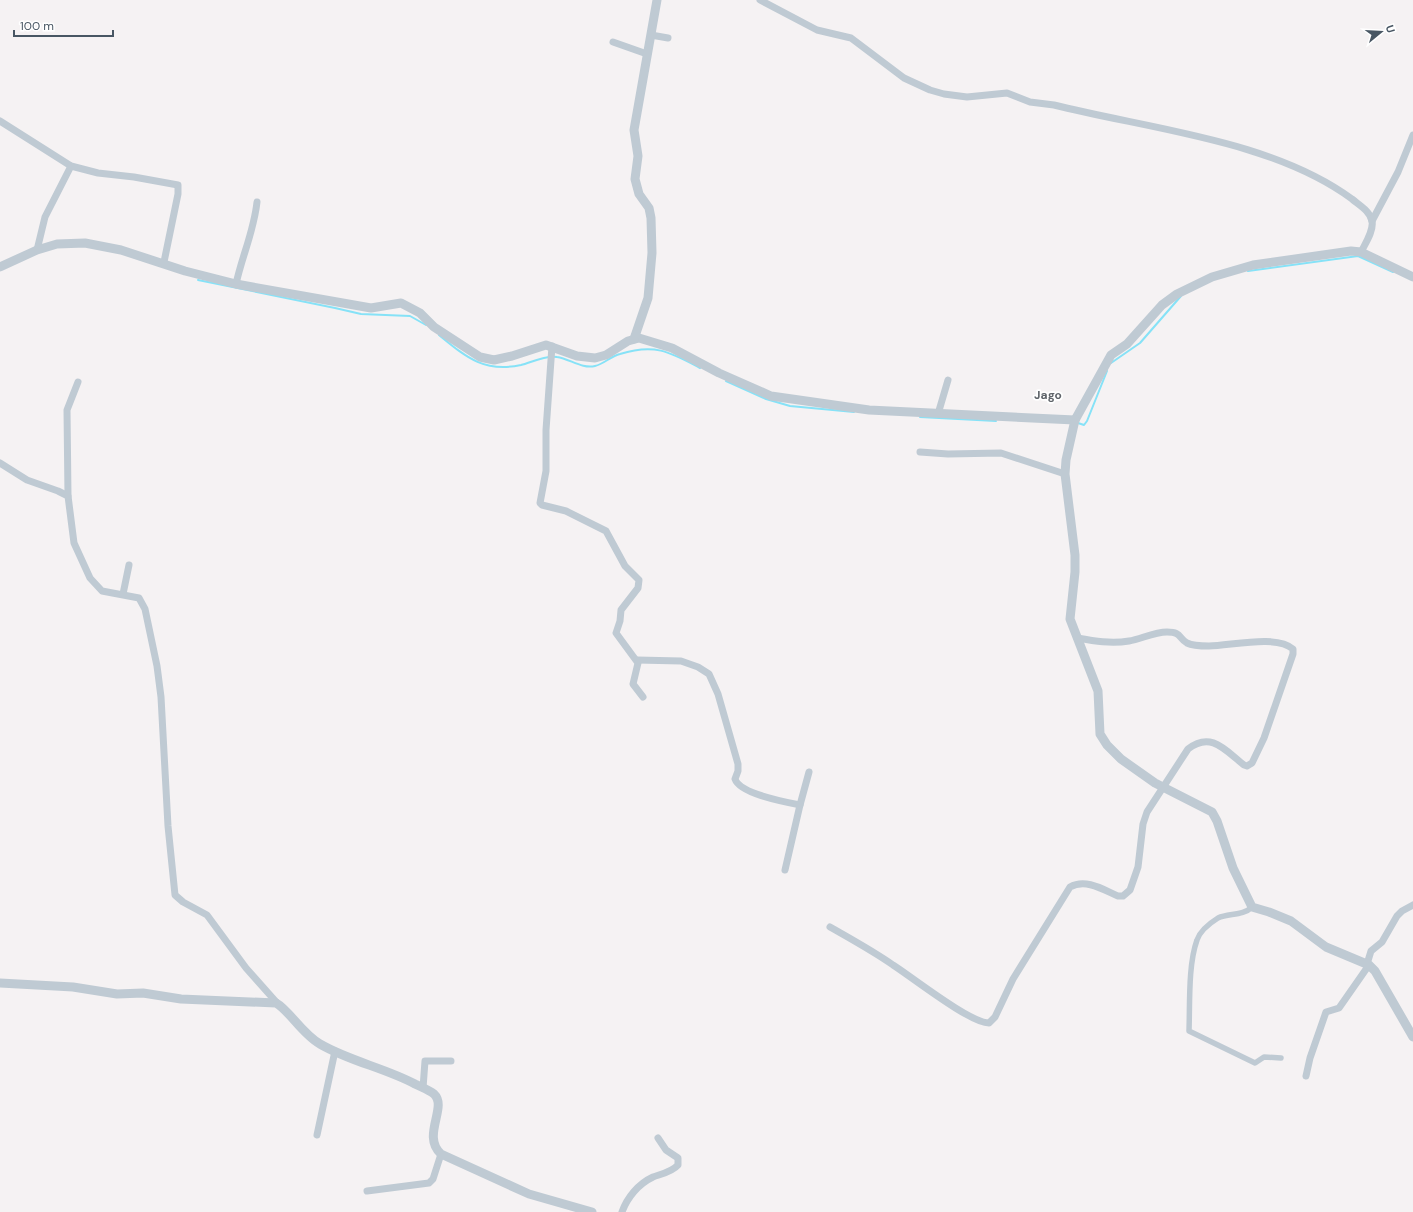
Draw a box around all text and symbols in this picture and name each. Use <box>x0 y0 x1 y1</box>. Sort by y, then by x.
scale bar <box>14 12 113 38</box>
north arrow <box>1361 12 1401 52</box>
text: 100 m <box>20 18 54 34</box>
text: U <box>1383 23 1398 35</box>
district label: Jago <box>1034 387 1062 403</box>

